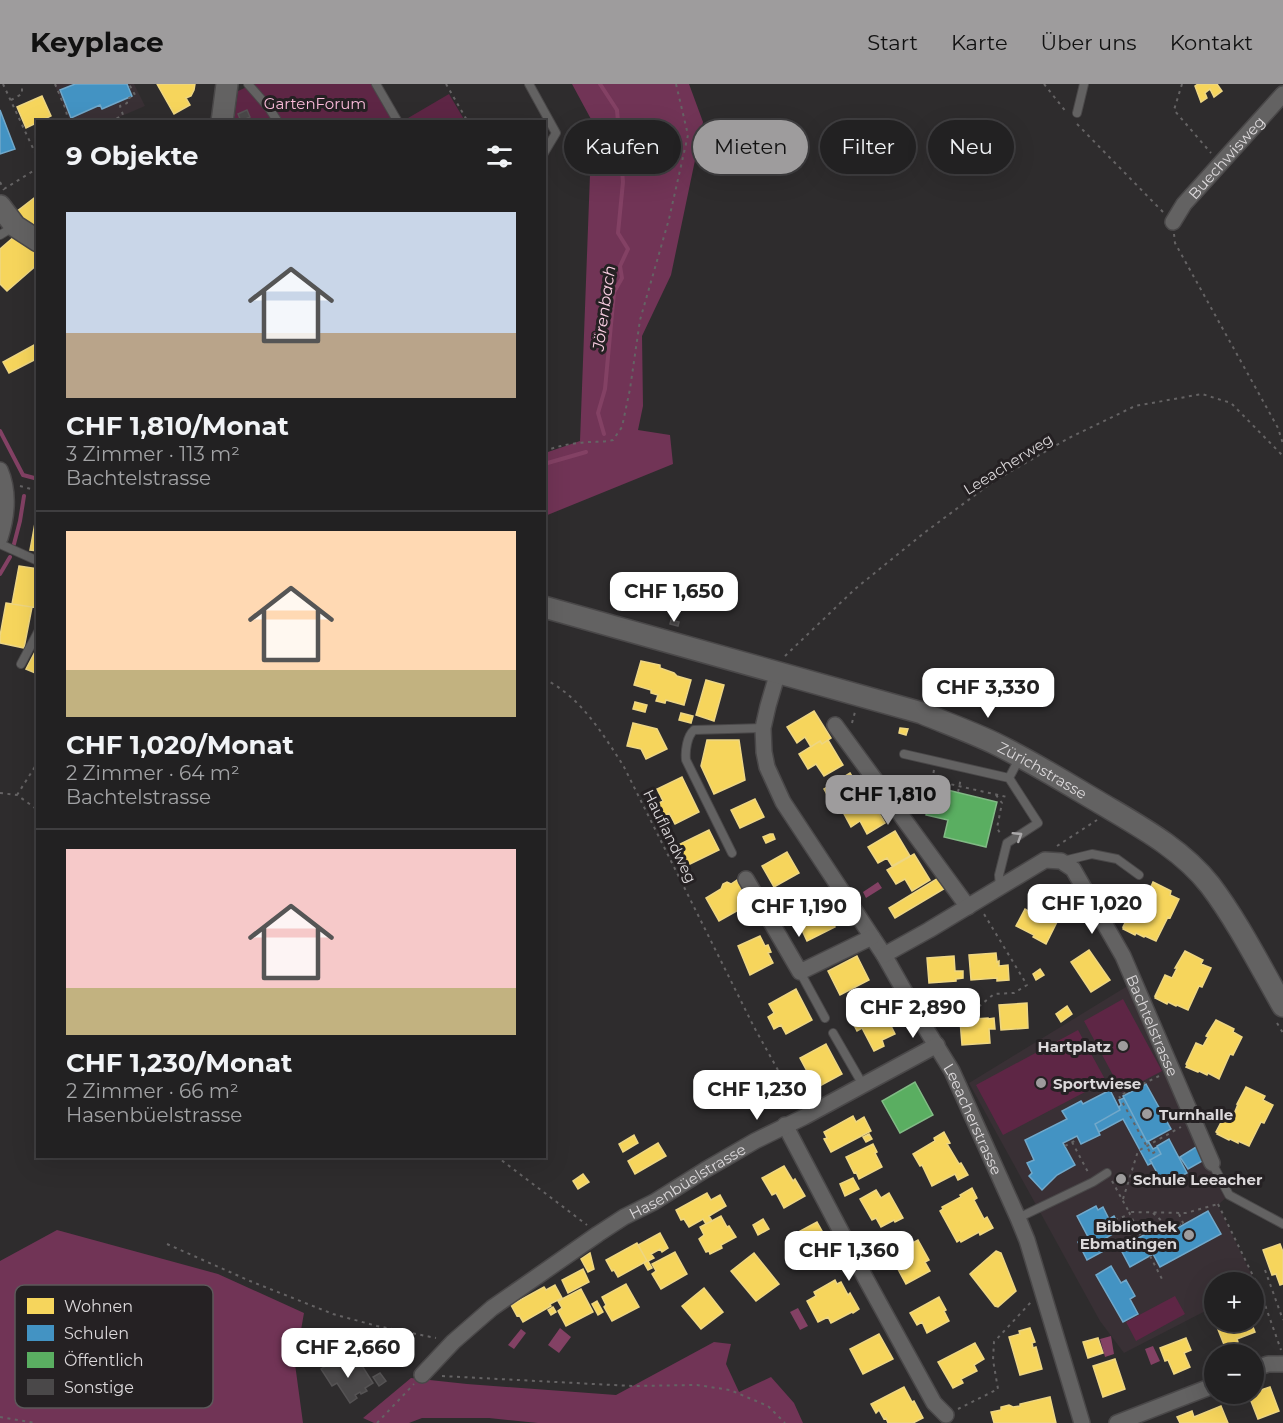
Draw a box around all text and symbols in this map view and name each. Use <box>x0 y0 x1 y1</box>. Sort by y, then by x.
text: Keyplace <box>30 25 164 59</box>
text: Start <box>867 30 918 55</box>
text: Karte <box>951 30 1008 55</box>
text: Über uns <box>1041 30 1137 55</box>
text: Kontakt <box>1170 30 1253 55</box>
park label: GartenForum <box>264 94 366 113</box>
street label: Buechwisweg <box>1184 112 1268 203</box>
chip: Kaufen <box>564 120 681 174</box>
chip: Mieten <box>693 120 808 174</box>
chip: Filter <box>820 120 916 174</box>
chip: Neu <box>928 120 1014 174</box>
text: 9 Objekte <box>66 140 198 172</box>
icon: filters <box>483 140 516 173</box>
icon: home <box>237 251 345 359</box>
water label: Jörenbach <box>588 264 619 353</box>
text: CHF 1,810/Monat <box>66 410 289 442</box>
street label: Leeacherweg <box>960 429 1056 499</box>
text: 3 Zimmer · 113 m² <box>66 442 240 466</box>
text: Bachtelstrasse <box>66 466 211 490</box>
icon: home <box>237 570 345 678</box>
pin: CHF 1,650 <box>605 572 743 623</box>
text: CHF 1,650 <box>624 579 724 603</box>
pin: CHF 3,330 <box>919 668 1057 719</box>
text: CHF 3,330 <box>936 675 1040 699</box>
text: CHF 1,020/Monat <box>66 729 294 761</box>
street label: Zürichstrasse <box>995 737 1091 803</box>
text: 2 Zimmer · 64 m² <box>66 761 240 785</box>
pin: CHF 1,810 <box>819 775 957 826</box>
text: CHF 1,810 <box>840 782 936 806</box>
text: Bachtelstrasse <box>66 785 211 809</box>
street label: Hauflandweg <box>639 786 701 886</box>
one-way arrow <box>1011 832 1022 843</box>
pin: CHF 1,020 <box>1023 884 1161 935</box>
pin: CHF 1,190 <box>730 887 868 938</box>
icon: home <box>237 888 345 996</box>
text: CHF 1,020 <box>1042 891 1142 915</box>
text: CHF 1,190 <box>751 894 847 918</box>
street label: Bachtelstrasse <box>1122 971 1183 1079</box>
pin: CHF 2,890 <box>844 988 982 1039</box>
text: CHF 2,890 <box>860 995 966 1019</box>
place label: Hartplatz <box>1038 1037 1111 1056</box>
marker: Hartplatz <box>1116 1039 1130 1053</box>
text: CHF 1,230/Monat <box>66 1047 292 1079</box>
street label: Leeacherstrasse <box>940 1059 1007 1178</box>
pin: CHF 1,230 <box>688 1070 826 1121</box>
place label: Sportwiese <box>1053 1074 1141 1093</box>
marker: Sportwiese <box>1034 1076 1048 1090</box>
text: CHF 1,230 <box>707 1077 807 1101</box>
text: 2 Zimmer · 66 m² <box>66 1079 238 1103</box>
text: Hasenbüelstrasse <box>66 1103 242 1127</box>
place label: Turnhalle <box>1159 1105 1233 1124</box>
marker: Turnhalle <box>1140 1107 1154 1121</box>
street label: Hasenbüelstrasse <box>626 1139 749 1223</box>
place label: Schule Leeacher <box>1133 1170 1263 1189</box>
marker: Schule Leeacher <box>1114 1172 1128 1186</box>
place label: Bibliothek Ebmatingen <box>1080 1217 1177 1253</box>
marker: Bibliothek Ebmatingen <box>1182 1228 1196 1242</box>
pin: CHF 1,360 <box>780 1231 918 1282</box>
text: CHF 1,360 <box>799 1238 899 1262</box>
map controls <box>1204 1272 1264 1404</box>
button: + <box>1204 1272 1264 1332</box>
legend <box>15 1285 213 1408</box>
text: Wohnen <box>64 1297 133 1316</box>
text: Schulen <box>64 1324 129 1343</box>
pin: CHF 2,660 <box>279 1328 417 1379</box>
text: CHF 2,660 <box>295 1335 401 1359</box>
button: − <box>1204 1344 1264 1404</box>
text: Öffentlich <box>64 1350 143 1370</box>
text: Sonstige <box>64 1378 134 1397</box>

